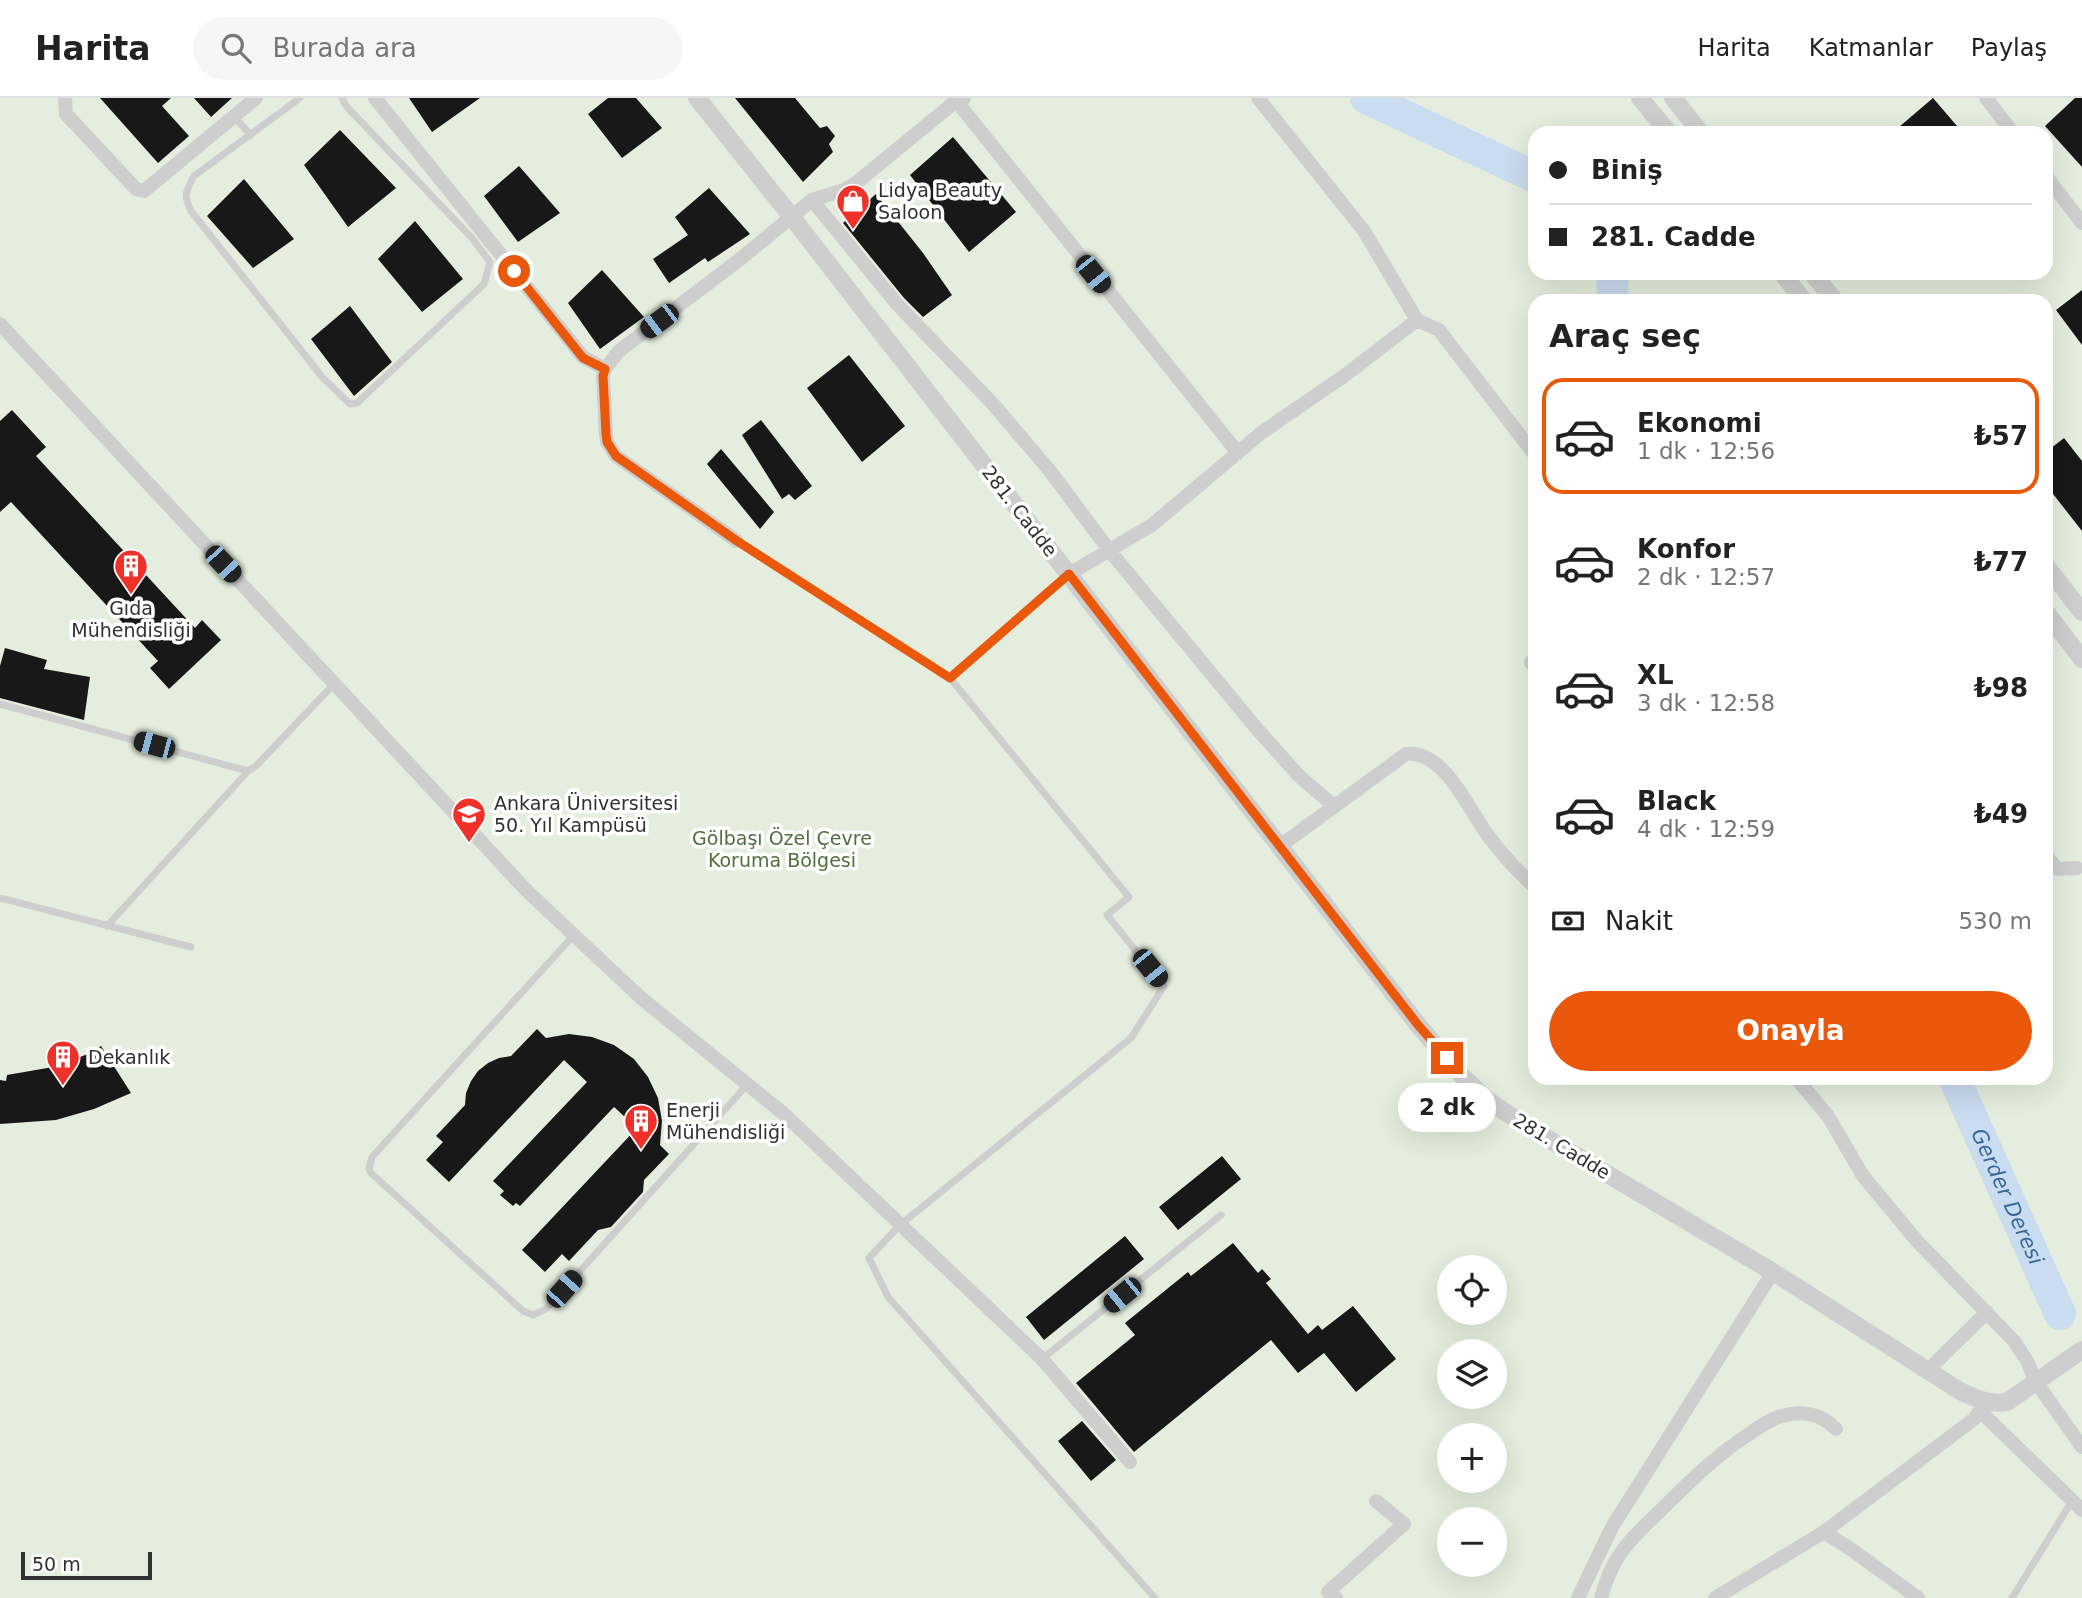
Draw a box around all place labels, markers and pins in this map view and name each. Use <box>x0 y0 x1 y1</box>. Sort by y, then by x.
place label: Lidya Beauty Saloon <box>878 179 1002 223</box>
shop icon: Lidya Beauty Saloon <box>834 182 872 231</box>
building icon: Gıda Mühendisliği <box>112 547 150 596</box>
place label: Gıda Mühendisliği <box>71 597 191 641</box>
place label: Ankara Üniversitesi 50. Yıl Kampüsü <box>494 792 678 836</box>
school or university icon: Ankara Üniversitesi 50. Yıl Kampüsü <box>450 795 488 844</box>
building icon: Dekanlık <box>44 1038 82 1087</box>
place label: Dekanlık <box>88 1046 170 1068</box>
place label: Enerji Mühendisliği <box>666 1099 785 1143</box>
building icon: Enerji Mühendisliği <box>622 1102 660 1151</box>

